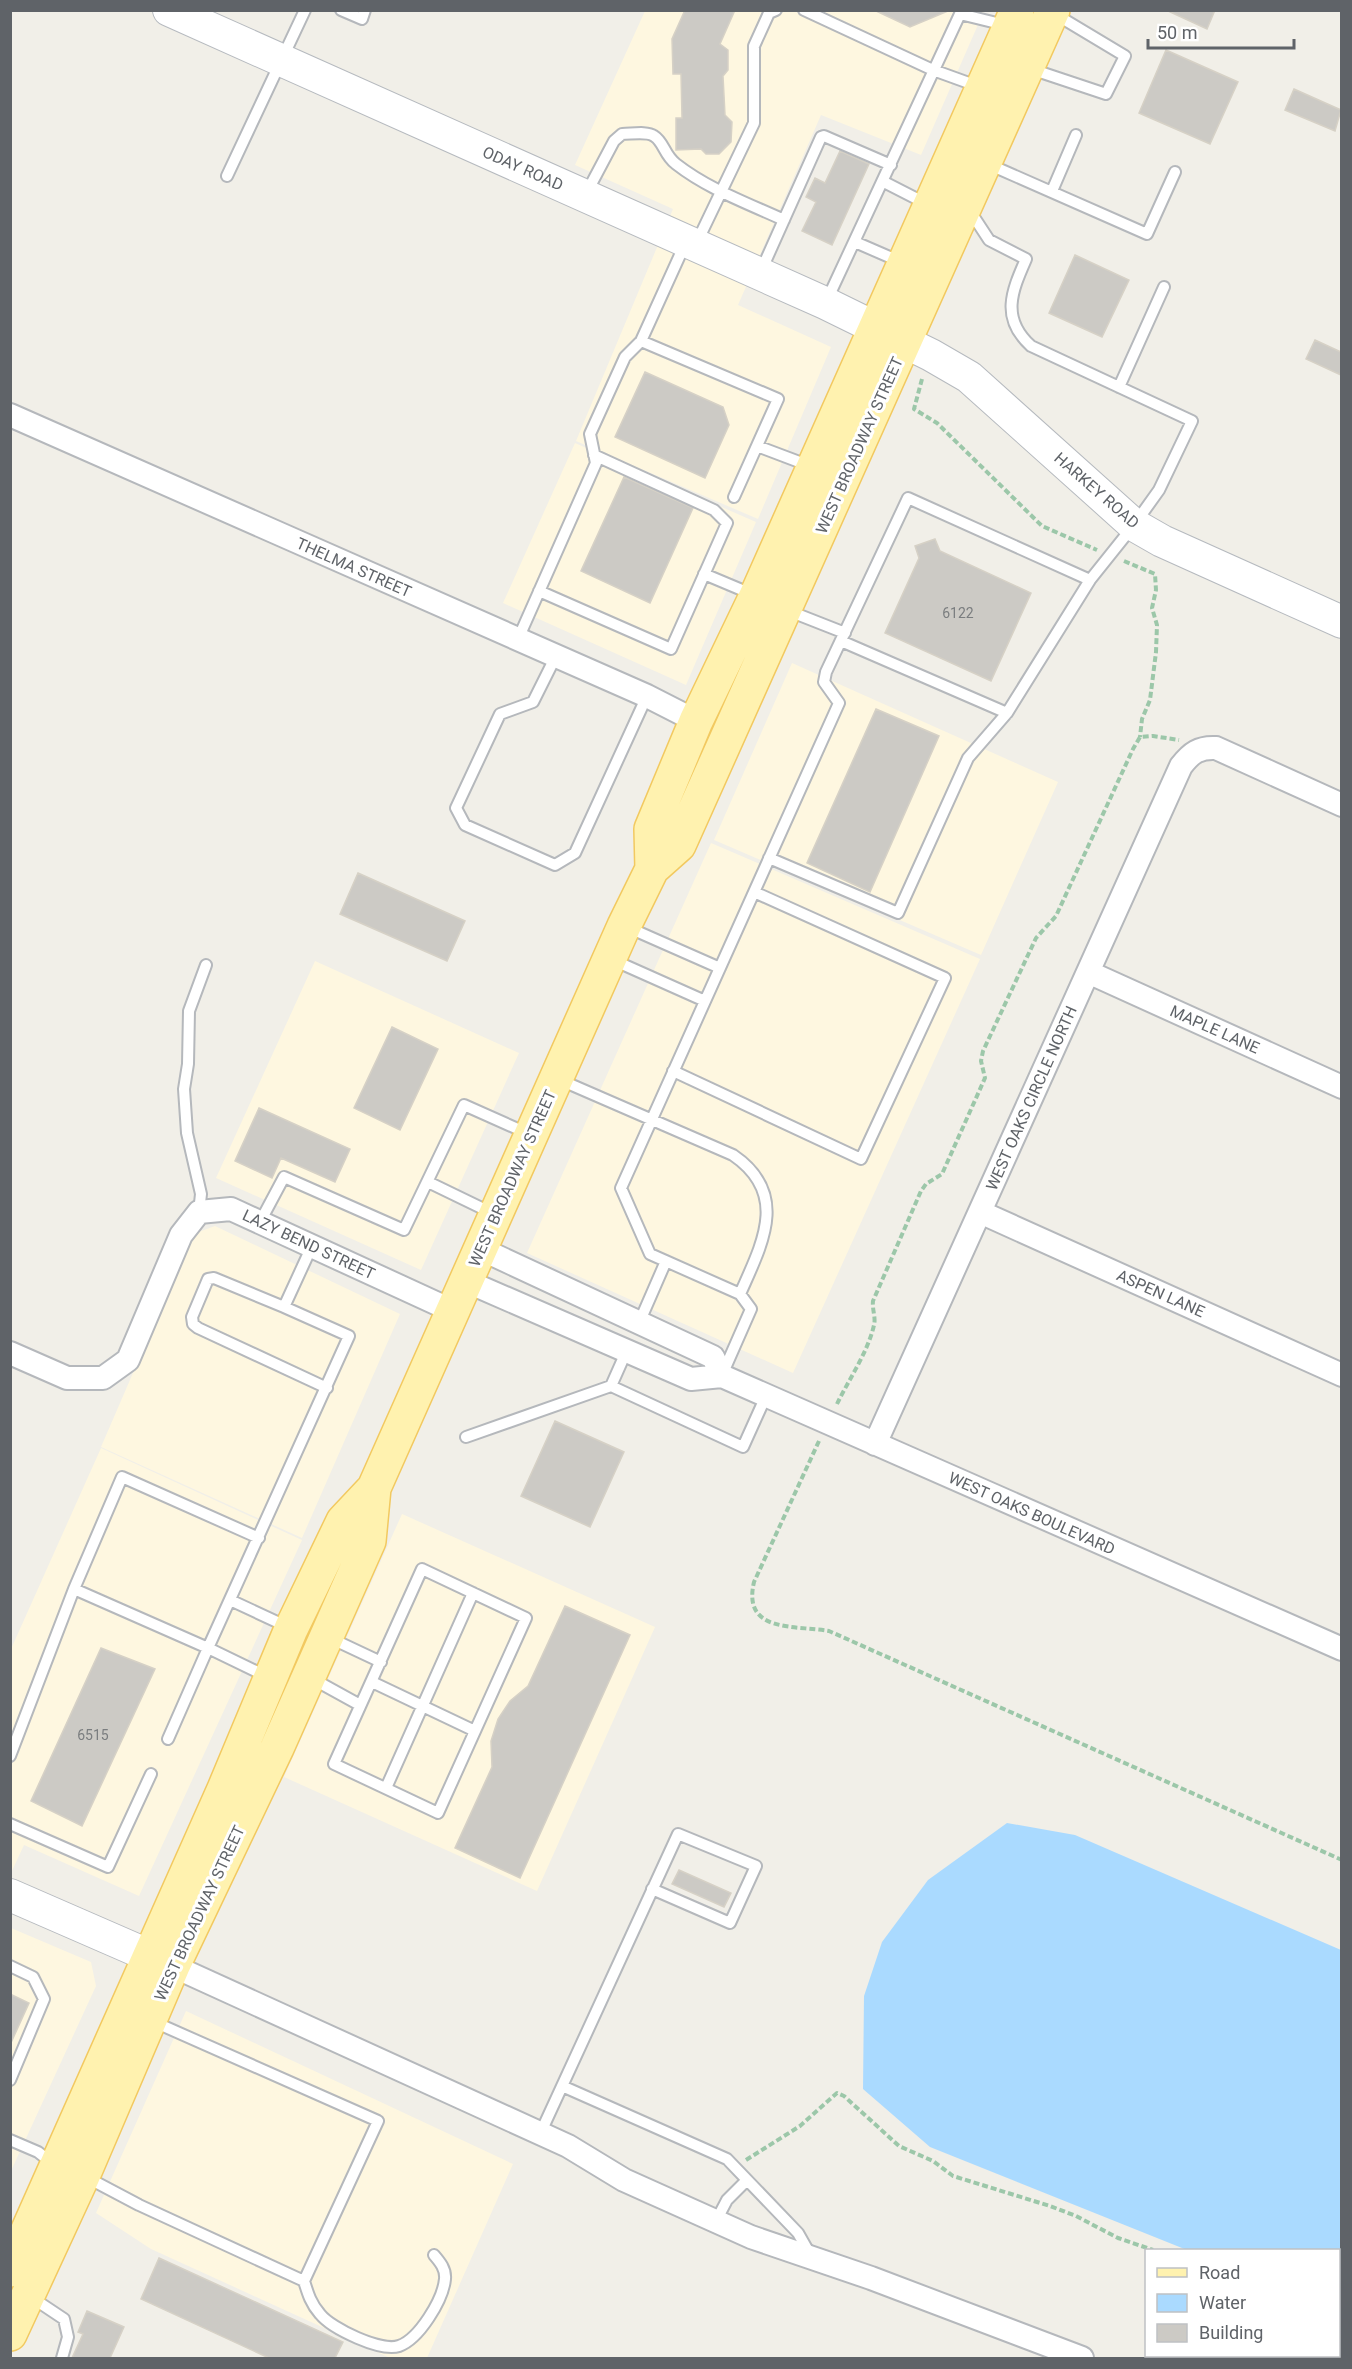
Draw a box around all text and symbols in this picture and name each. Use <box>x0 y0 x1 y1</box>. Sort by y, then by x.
scale bar <box>1148 12 1294 50</box>
text: 50 m <box>1157 22 1197 43</box>
street label: ODAY ROAD <box>480 142 566 195</box>
street label: WEST BROADWAY STREET <box>812 353 907 537</box>
street label: HARKEY ROAD <box>1050 448 1143 532</box>
street label: THELMA STREET <box>293 534 415 602</box>
house number: 6122 <box>942 605 974 621</box>
street label: MAPLE LANE <box>1167 1001 1263 1058</box>
street label: WEST OAKS CIRCLE NORTH <box>982 1003 1081 1193</box>
street label: WEST BROADWAY STREET <box>465 1086 560 1270</box>
street label: LAZY BEND STREET <box>239 1205 379 1284</box>
street label: ASPEN LANE <box>1114 1266 1208 1321</box>
street label: WEST OAKS BOULEVARD <box>946 1468 1118 1559</box>
house number: 6515 <box>77 1727 109 1743</box>
street label: WEST BROADWAY STREET <box>150 1822 249 2004</box>
legend <box>1145 2249 1340 2357</box>
text: Road <box>1199 2262 1240 2283</box>
text: Water <box>1199 2292 1246 2313</box>
text: Building <box>1199 2322 1263 2343</box>

